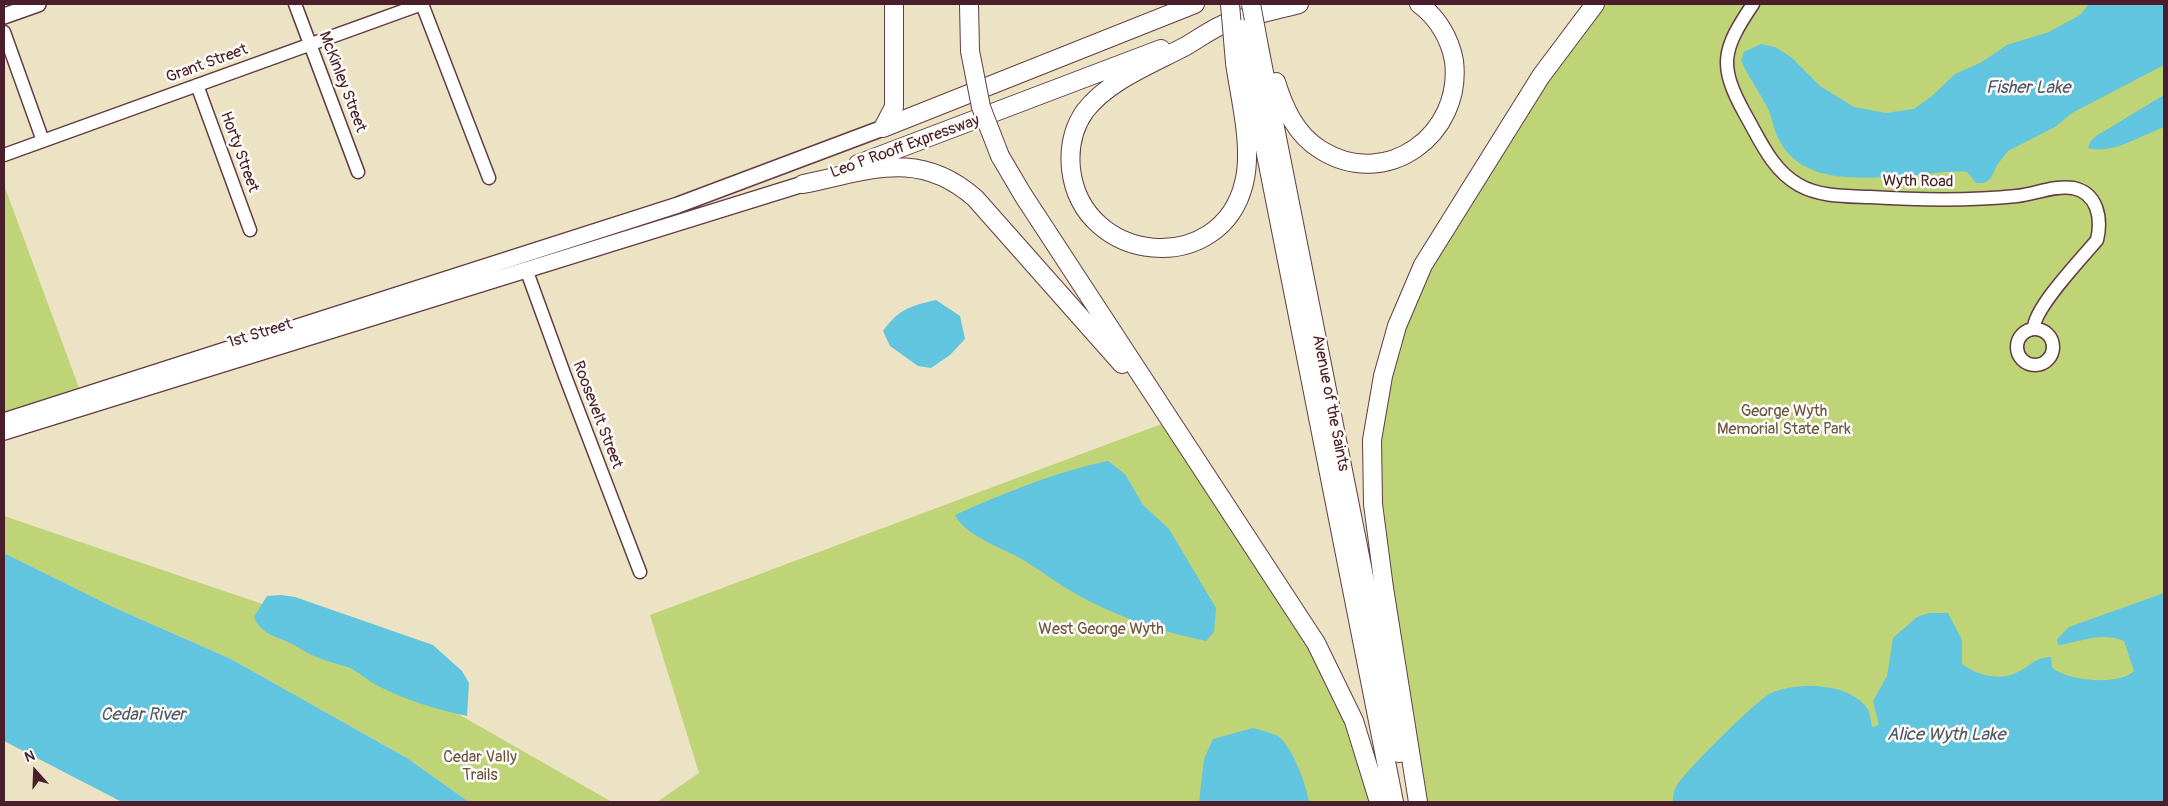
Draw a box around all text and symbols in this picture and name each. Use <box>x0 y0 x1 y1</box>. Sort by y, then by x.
street label: McKinley Street <box>314 29 370 135</box>
street label: Grant Street <box>164 40 250 88</box>
water label: Fisher Lake <box>1986 77 2070 99</box>
street label: Horty Street <box>216 109 262 195</box>
street label: Leo P Rooff Expressway <box>828 111 982 183</box>
street label: Wyth Road <box>1882 172 1954 192</box>
street label: 1st Street <box>225 315 295 353</box>
street label: Avenue of the Saints <box>1307 333 1353 473</box>
street label: Roosevelt Street <box>568 358 626 472</box>
park label: George Wyth Memorial State Park <box>1717 402 1851 440</box>
park label: West George Wyth <box>1038 620 1164 640</box>
water label: Cedar River <box>100 704 186 726</box>
water label: Alice Wyth Lake <box>1887 724 2005 746</box>
north arrow <box>10 746 60 796</box>
text: N <box>22 747 37 766</box>
park label: Cedar Vally Trails <box>443 748 517 786</box>

